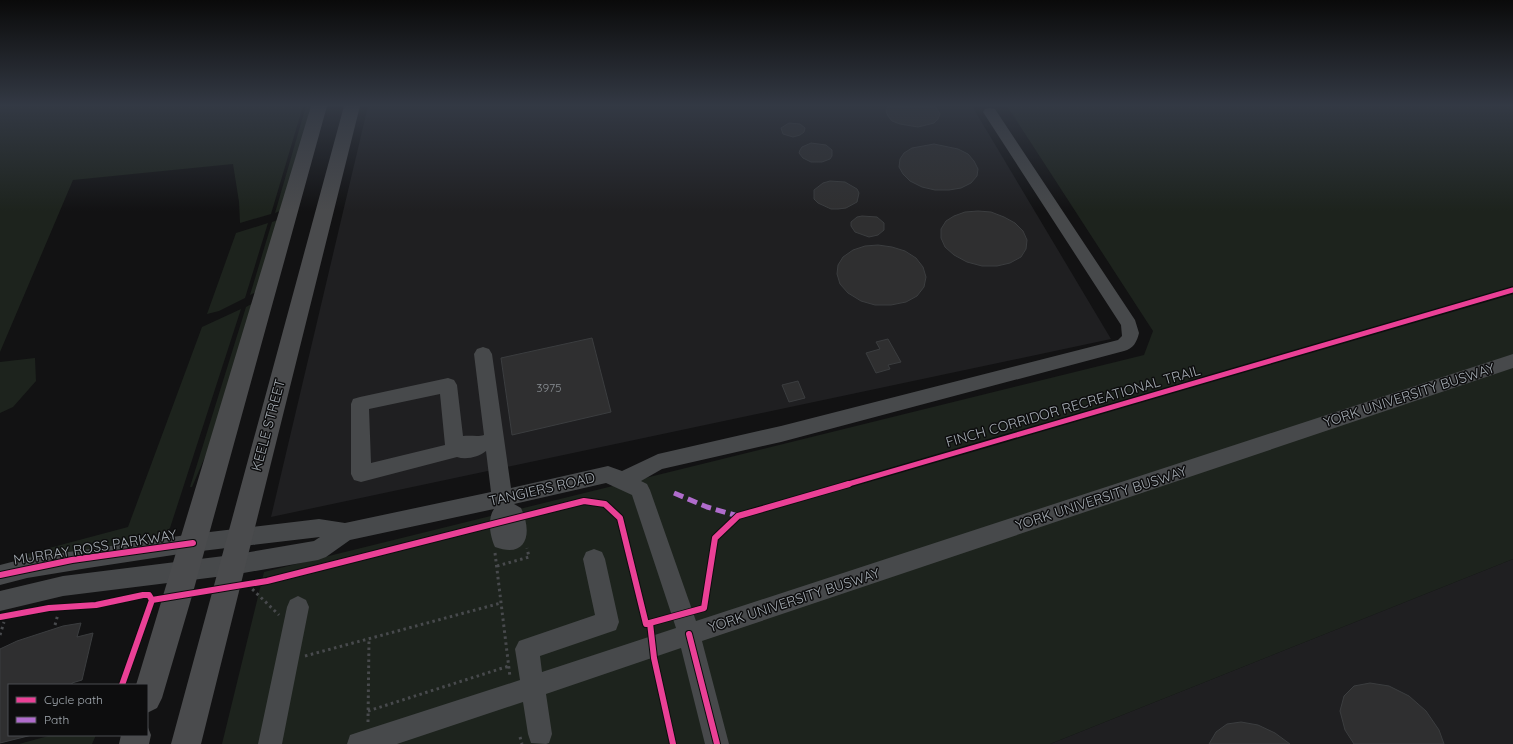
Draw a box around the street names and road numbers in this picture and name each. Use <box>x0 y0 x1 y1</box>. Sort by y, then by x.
street label: YORK UNIVERSITY BUSWAY <box>1321 359 1497 431</box>
street label: FINCH CORRIDOR RECREATIONAL TRAIL <box>944 361 1203 451</box>
street label: KEELE STREET <box>247 377 289 473</box>
street label: YORK UNIVERSITY BUSWAY <box>1013 462 1189 534</box>
street label: TANGIERS ROAD <box>487 468 597 510</box>
street label: MURRAY ROSS PARKWAY <box>12 525 178 569</box>
street label: YORK UNIVERSITY BUSWAY <box>706 564 882 636</box>

